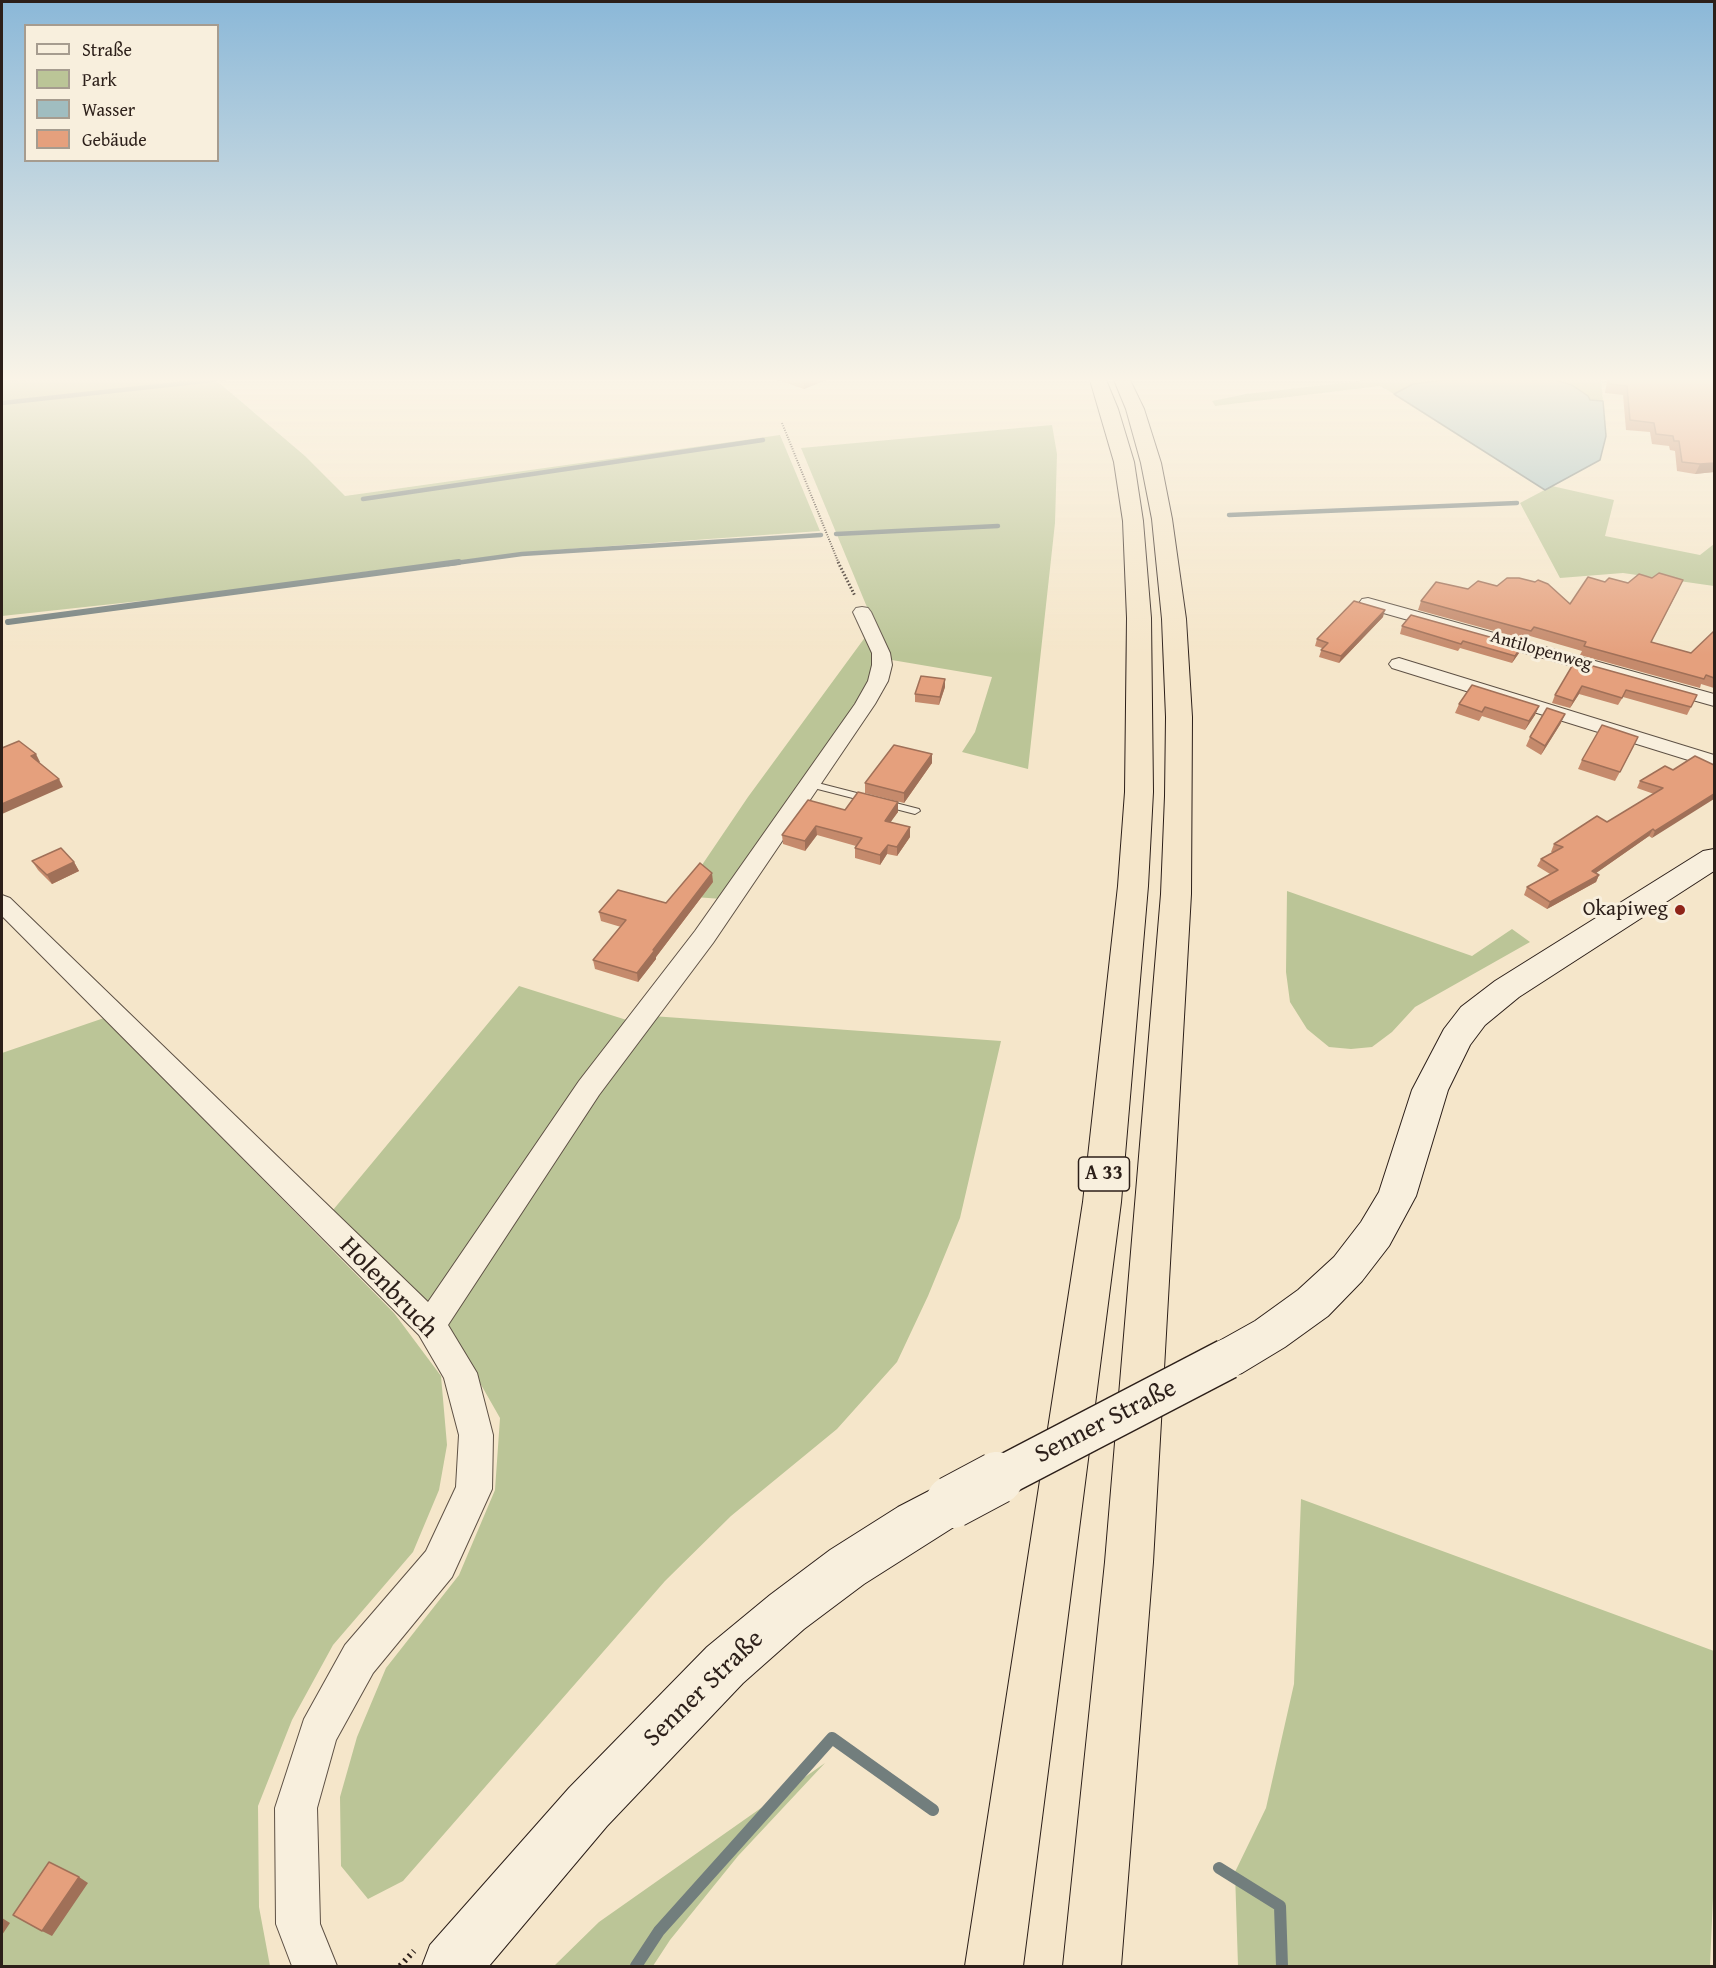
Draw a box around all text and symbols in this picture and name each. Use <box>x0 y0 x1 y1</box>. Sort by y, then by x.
legend <box>24 24 219 162</box>
text: Straße <box>82 36 132 63</box>
text: Park <box>82 66 117 93</box>
text: Wasser <box>82 96 135 123</box>
text: Gebäude <box>82 126 147 153</box>
street label: Antilopenweg <box>1488 626 1594 676</box>
place label: Okapiweg <box>1583 897 1668 923</box>
marker: Okapiweg <box>1673 903 1687 917</box>
road number: A 33 <box>1078 1157 1130 1191</box>
street label: Holenbruch <box>332 1231 444 1345</box>
street label: Senner Straße <box>1030 1373 1182 1471</box>
street label: Senner Straße <box>637 1624 771 1754</box>

